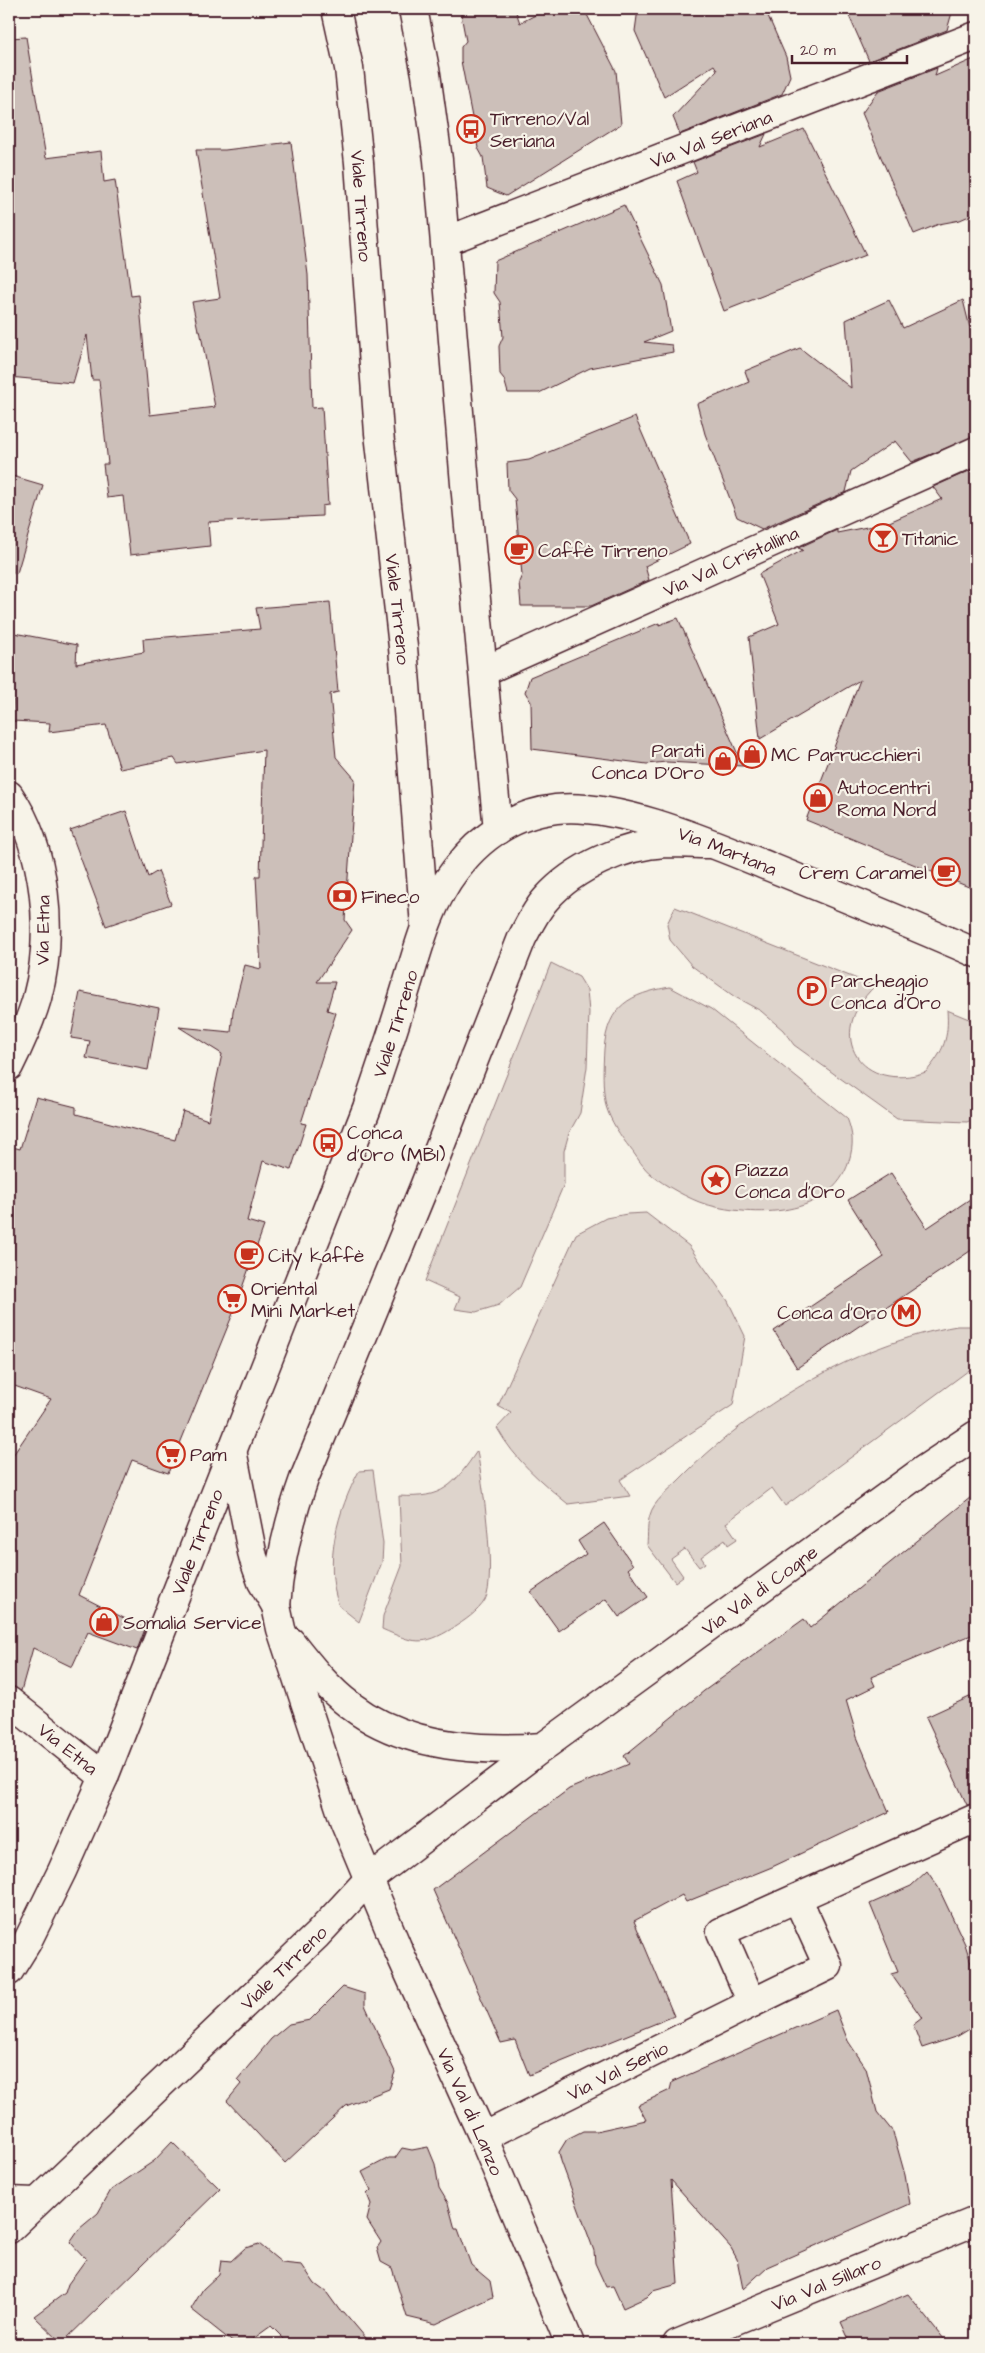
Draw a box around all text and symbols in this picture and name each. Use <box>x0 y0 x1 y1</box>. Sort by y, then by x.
scale bar <box>792 32 908 64</box>
text: 20 m <box>800 40 836 61</box>
street label: Via Val Seriana <box>646 104 777 176</box>
place label: Tirreno/Val Seriana <box>490 106 589 155</box>
bus stop icon: Tirreno/Val Seriana <box>456 114 486 144</box>
street label: Viale Tirreno <box>343 149 378 263</box>
street label: Via Val Cristallina <box>659 520 804 604</box>
bar icon: Titanic <box>868 523 898 553</box>
place label: Titanic <box>902 526 958 553</box>
cafe icon: Caffè Tirreno <box>504 535 534 565</box>
place label: Caffè Tirreno <box>538 538 668 565</box>
street label: Viale Tirreno <box>378 552 416 666</box>
place label: Parati Conca D'Oro <box>592 738 704 787</box>
shop icon: MC Parrucchieri <box>737 739 767 769</box>
place label: MC Parrucchieri <box>771 742 920 769</box>
shop icon: Parati Conca D'Oro <box>708 746 738 776</box>
place label: Autocentri Roma Nord <box>837 775 936 824</box>
shop icon: Autocentri Roma Nord <box>803 783 833 813</box>
street label: Via Martana <box>674 820 781 884</box>
cafe icon: Crem Caramel <box>931 857 961 887</box>
place label: Crem Caramel <box>799 860 927 887</box>
bank icon: Fineco <box>327 881 357 911</box>
place label: Fineco <box>361 884 420 911</box>
street label: Via Etna <box>29 894 58 965</box>
street label: Viale Tirreno <box>366 967 426 1081</box>
place label: Parcheggio Conca d'Oro <box>831 968 941 1017</box>
parking icon: Parcheggio Conca d'Oro <box>797 976 827 1006</box>
place label: Conca d'Oro (MB1) <box>347 1120 446 1169</box>
bus stop icon: Conca d'Oro (MB1) <box>313 1128 343 1158</box>
place label: Piazza Conca d'Oro <box>735 1157 845 1206</box>
place icon: Piazza Conca d'Oro <box>701 1165 731 1195</box>
cafe icon: City kaffè <box>234 1240 264 1270</box>
place label: City kaffè <box>268 1243 364 1271</box>
place label: Oriental Mini Market <box>251 1276 355 1325</box>
supermarket icon: Oriental Mini Market <box>217 1284 247 1314</box>
metro station icon: Conca d'Oro <box>891 1297 921 1327</box>
place label: Conca d'Oro <box>777 1300 887 1327</box>
supermarket icon: Pam <box>156 1439 186 1469</box>
place label: Pam <box>190 1442 227 1469</box>
street label: Viale Tirreno <box>165 1485 231 1599</box>
street label: Via Val di Cogne <box>696 1539 824 1642</box>
shop icon: Somalia Service <box>89 1607 119 1637</box>
place label: Somalia Service <box>123 1610 262 1637</box>
street label: Via Etna <box>32 1717 104 1782</box>
street label: Viale Tirreno <box>235 1920 334 2017</box>
street label: Via Val Senio <box>563 2035 673 2108</box>
street label: Via Val di Lanzo <box>429 2044 510 2180</box>
street label: Via Val Sillaro <box>768 2249 886 2319</box>

